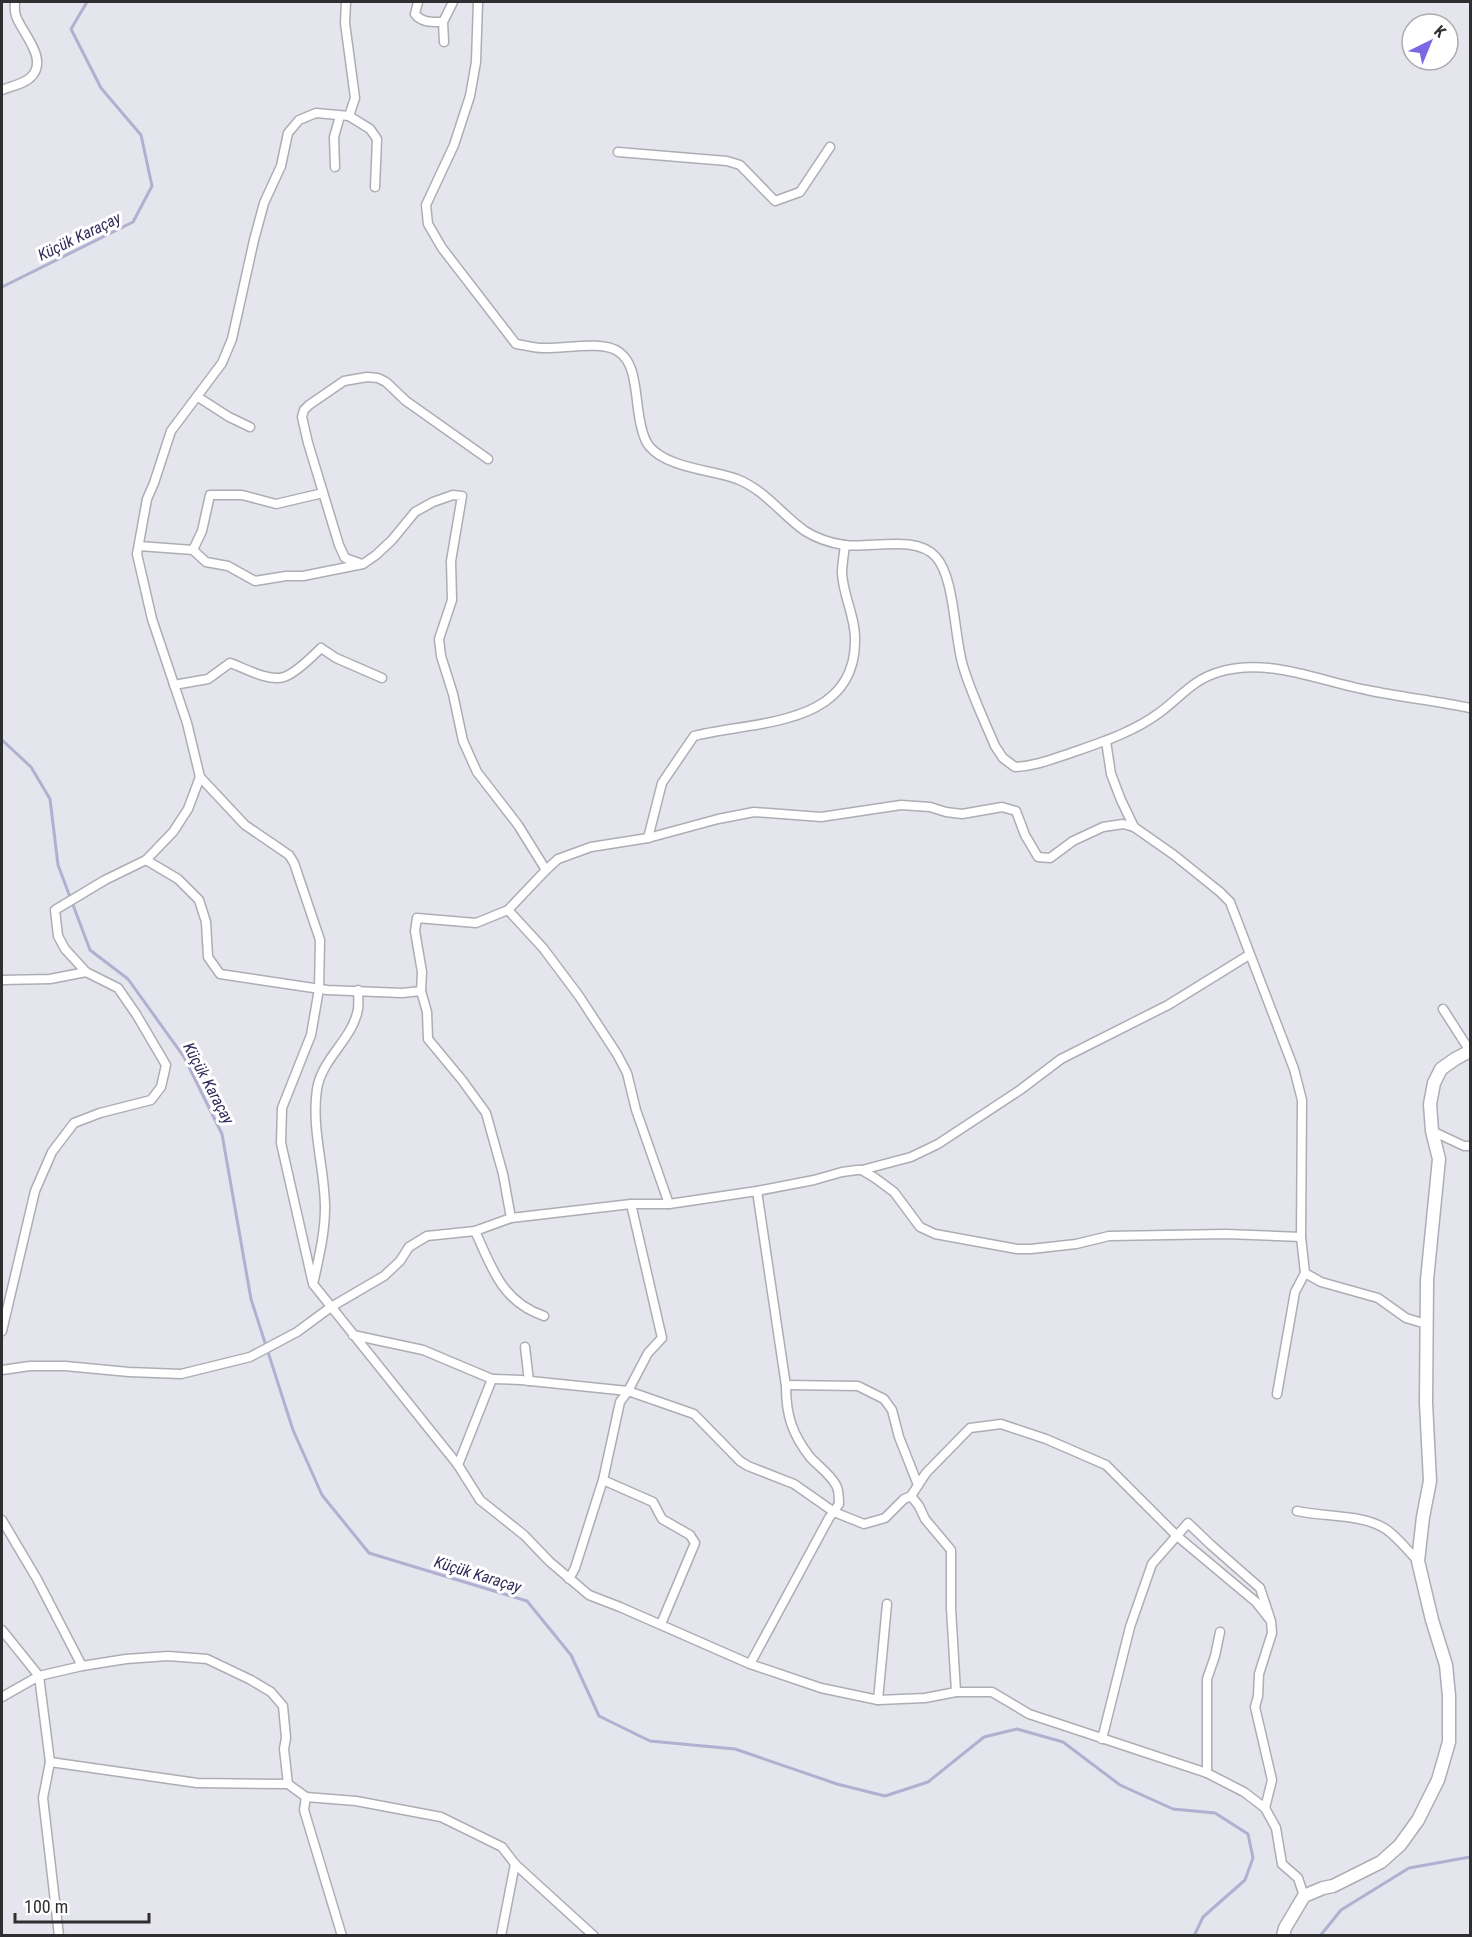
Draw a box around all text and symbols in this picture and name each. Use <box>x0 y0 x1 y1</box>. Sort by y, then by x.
north arrow <box>1400 12 1460 72</box>
text: K <box>1430 21 1450 41</box>
water label: Küçük Karaçay <box>35 208 124 265</box>
water label: Küçük Karaçay <box>179 1039 238 1128</box>
water label: Küçük Karaçay <box>432 1552 524 1597</box>
scale bar <box>15 1886 148 1924</box>
text: 100 m <box>24 1896 68 1917</box>

